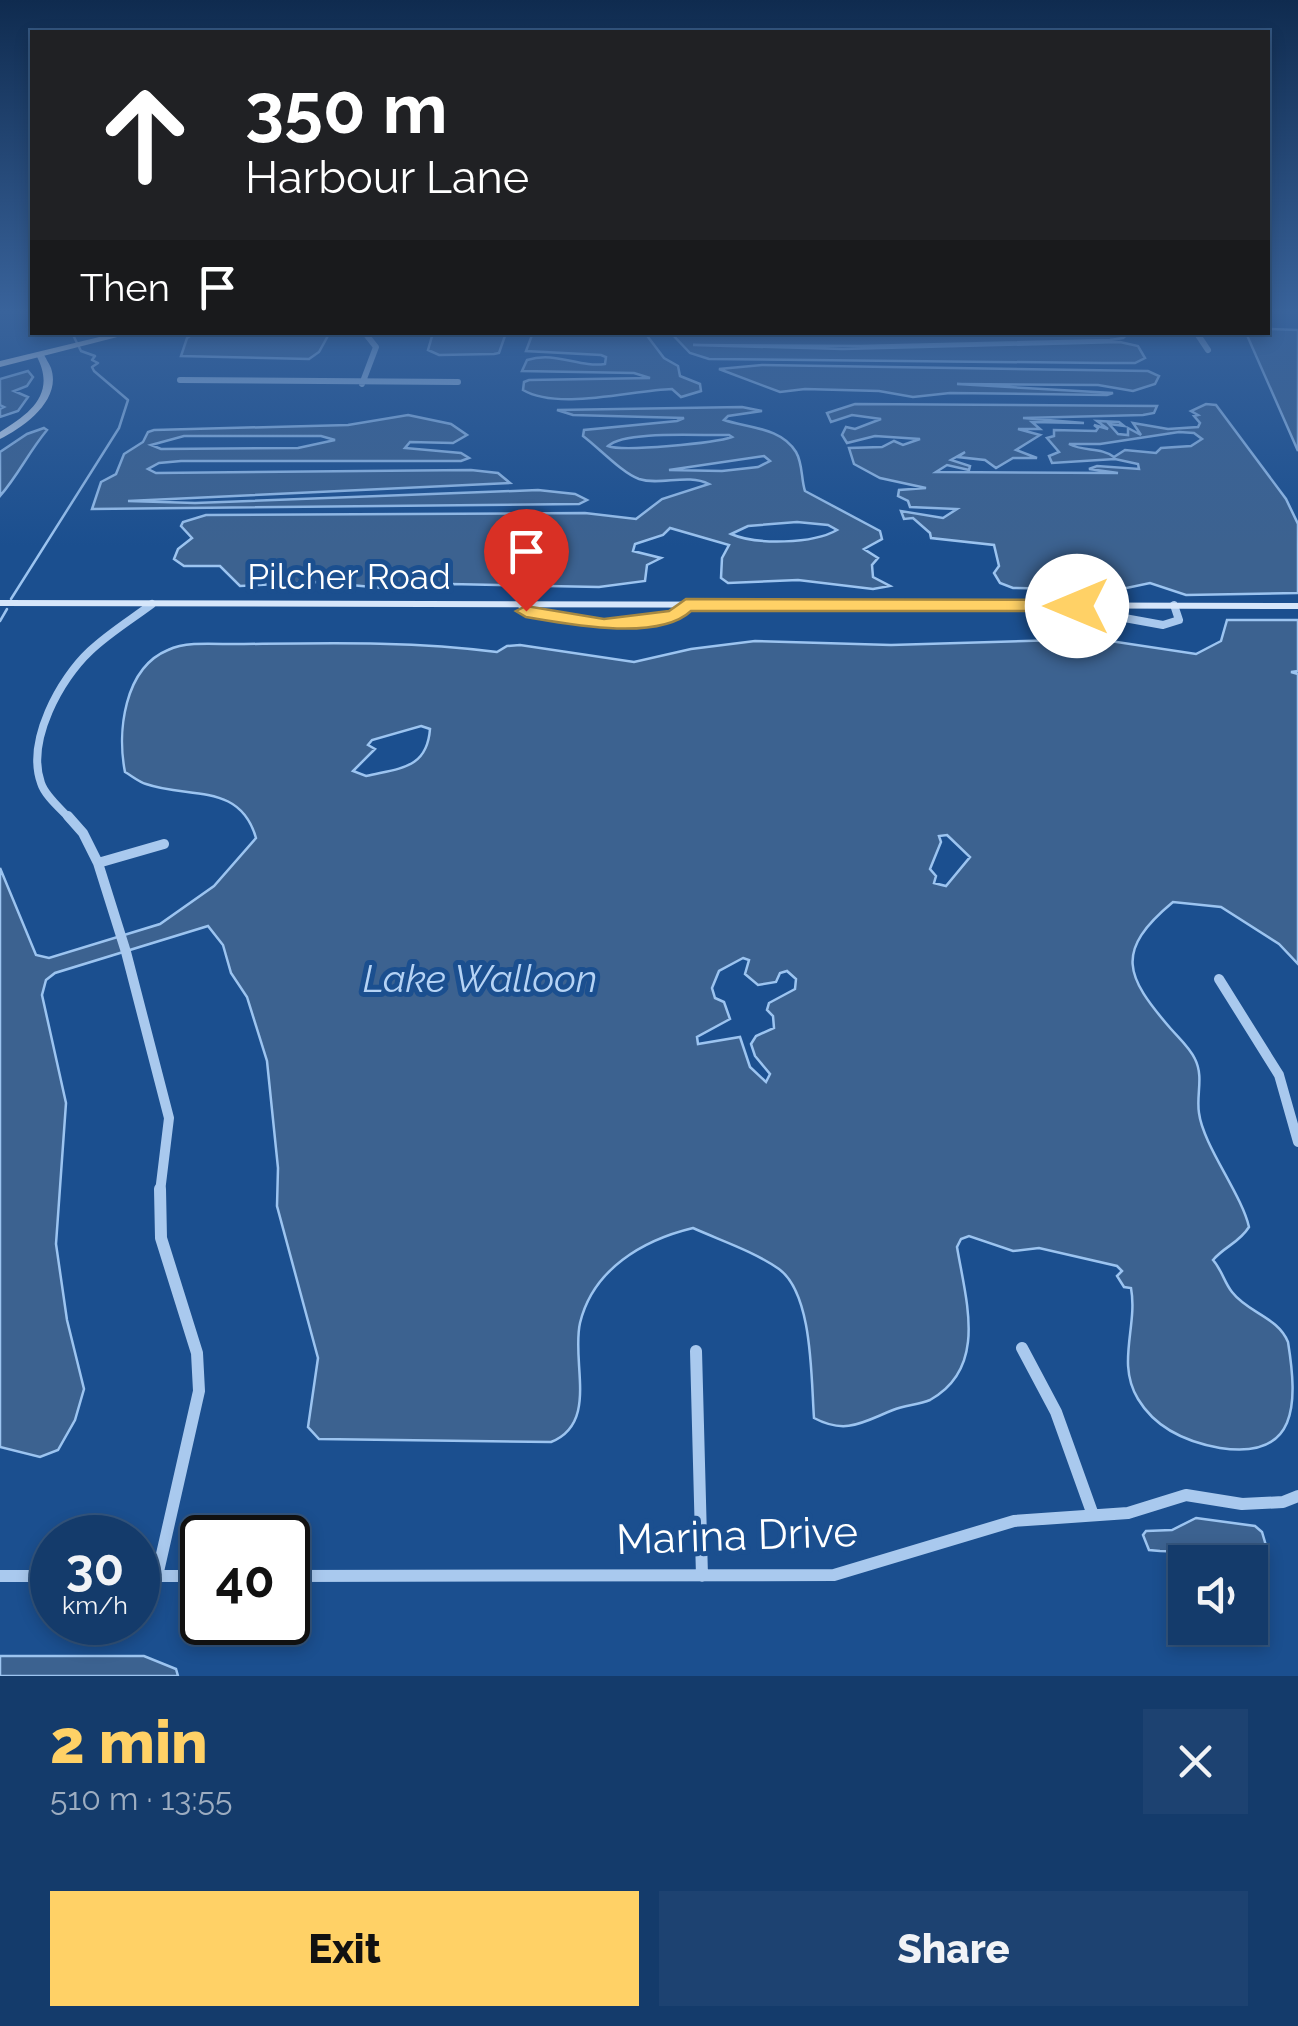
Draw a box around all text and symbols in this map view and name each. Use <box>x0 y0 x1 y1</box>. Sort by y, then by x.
text: 350 m <box>245 67 448 149</box>
icon: ahead <box>80 70 210 200</box>
text: Harbour Lane <box>245 151 529 204</box>
icon: arrive <box>190 260 245 315</box>
text: Then <box>80 265 170 310</box>
pin <box>484 509 569 612</box>
icon: arrive <box>499 524 554 579</box>
position arrow <box>1025 554 1129 658</box>
street label: Pilcher Road <box>247 556 451 597</box>
water label: Lake Walloon <box>363 956 597 1001</box>
street label: Marina Drive <box>615 1507 859 1564</box>
speed limit sign: 40 <box>180 1515 310 1645</box>
text: 30 <box>66 1538 124 1597</box>
map controls <box>1168 1545 1268 1645</box>
button: sound <box>1168 1545 1268 1645</box>
text: km/h <box>62 1590 128 1620</box>
text: 2 min <box>50 1707 208 1777</box>
button: close <box>1143 1709 1248 1814</box>
text: 510 m · 13:55 <box>50 1780 232 1817</box>
button: Exit <box>50 1891 639 2006</box>
button: Share <box>659 1891 1248 2006</box>

